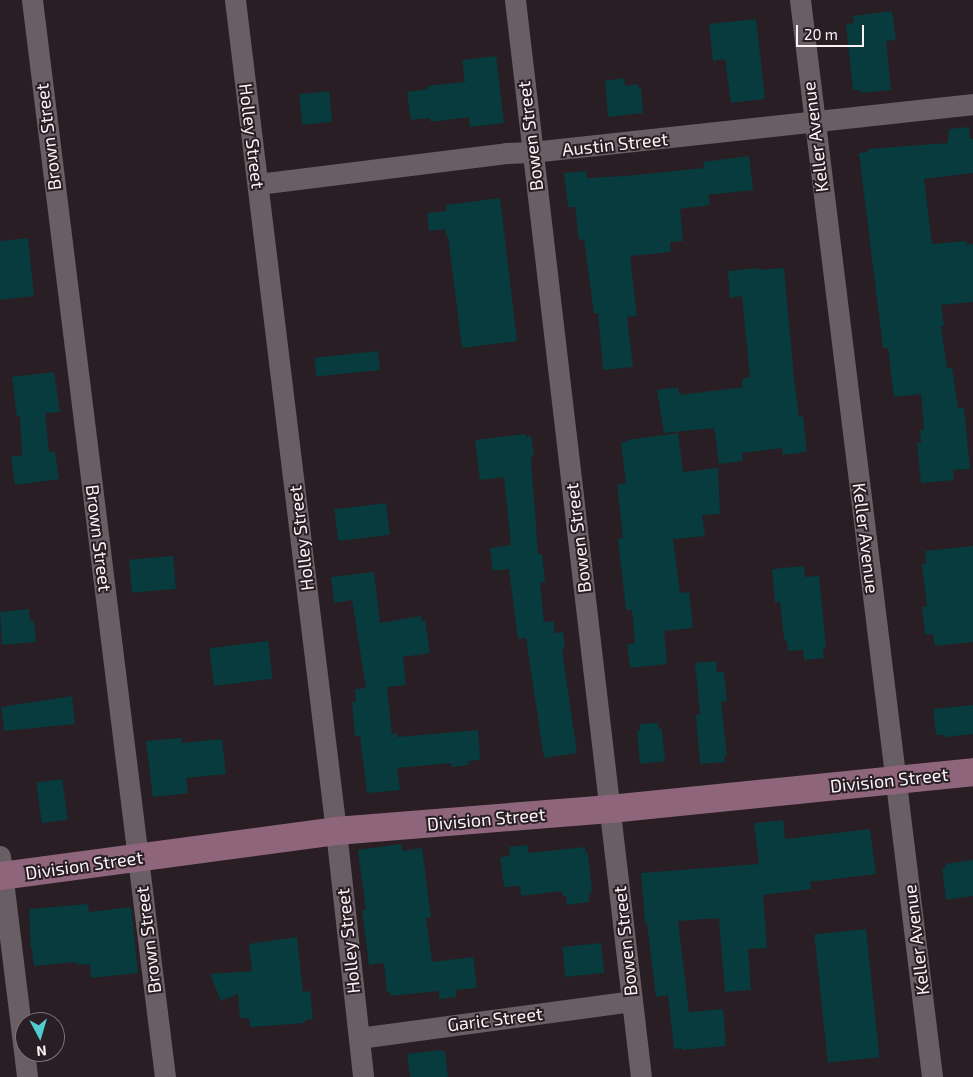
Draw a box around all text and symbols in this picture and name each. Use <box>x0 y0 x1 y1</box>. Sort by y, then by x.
scale bar <box>798 15 866 47</box>
text: 20 m <box>804 25 838 43</box>
street label: Bowen Street <box>513 80 547 192</box>
street label: Keller Avenue <box>797 80 833 194</box>
street label: Brown Street <box>31 82 65 192</box>
street label: Holley Street <box>235 82 269 190</box>
street label: Austin Street <box>561 128 669 160</box>
street label: Keller Avenue <box>848 481 884 595</box>
street label: Bowen Street <box>561 482 595 594</box>
street label: Brown Street <box>82 483 116 593</box>
street label: Holley Street <box>284 484 318 592</box>
street label: Division Street <box>829 763 949 797</box>
street label: Division Street <box>426 803 546 835</box>
street label: Division Street <box>24 846 144 884</box>
street label: Keller Avenue <box>898 883 934 997</box>
street label: Brown Street <box>131 885 165 995</box>
street label: Bowen Street <box>608 885 642 997</box>
street label: Holley Street <box>332 887 364 995</box>
street label: Garic Street <box>446 1002 544 1036</box>
north arrow <box>15 1012 65 1062</box>
text: N <box>36 1042 47 1060</box>

